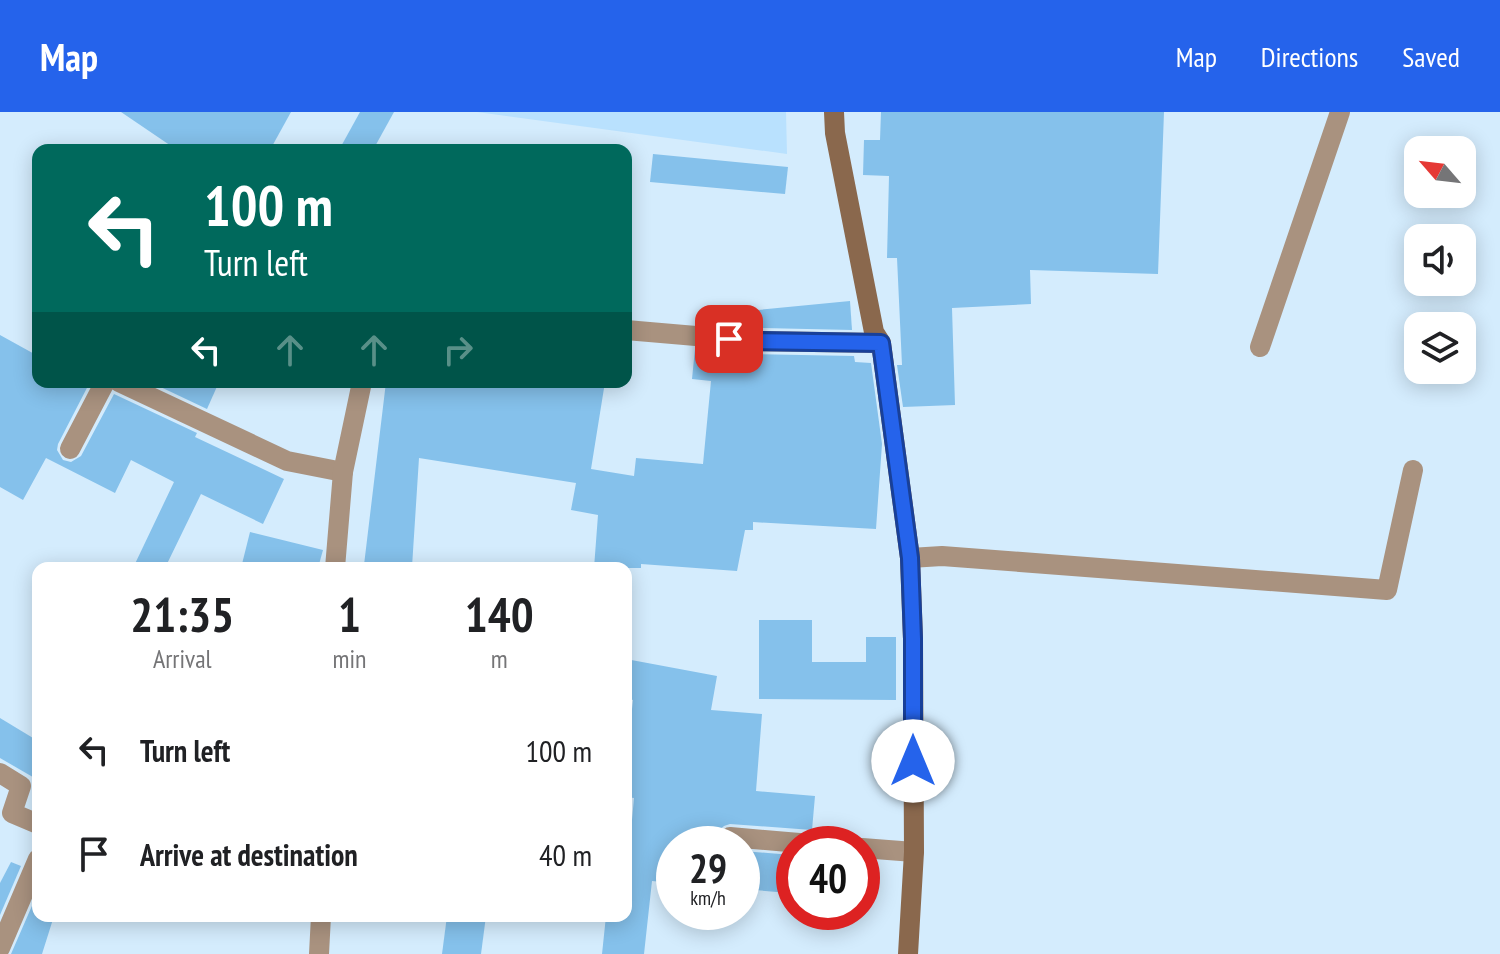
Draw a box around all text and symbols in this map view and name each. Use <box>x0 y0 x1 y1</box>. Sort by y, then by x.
text: Map <box>40 32 98 81</box>
text: Map <box>1176 38 1217 75</box>
text: Directions <box>1261 38 1358 75</box>
text: Saved <box>1402 38 1460 75</box>
north arrow <box>1404 136 1476 208</box>
map controls <box>1404 136 1476 384</box>
text: 100 m <box>204 169 333 241</box>
icon: left <box>72 176 176 280</box>
button: sound <box>1404 224 1476 296</box>
text: Turn left <box>204 239 308 286</box>
pin <box>695 305 763 373</box>
button: layers <box>1404 312 1476 384</box>
icon: arrive <box>707 317 751 361</box>
icon: left <box>184 328 228 372</box>
icon: ahead <box>268 328 312 372</box>
icon: ahead <box>352 328 396 372</box>
icon: right <box>436 328 480 372</box>
text: 21:35 <box>130 583 234 645</box>
text: 1 <box>338 583 361 645</box>
text: 140 <box>465 583 534 645</box>
text: Arrival <box>153 642 212 675</box>
text: min <box>332 642 366 675</box>
text: m <box>491 642 508 675</box>
position arrow <box>871 719 955 803</box>
icon: left <box>72 728 116 772</box>
text: Turn left <box>140 731 230 770</box>
text: 100 m <box>526 731 592 770</box>
speed limit sign: 40 <box>776 826 880 930</box>
icon: arrive <box>72 832 116 876</box>
text: Arrive at destination <box>140 835 358 874</box>
text: 40 m <box>539 835 592 874</box>
text: 29 <box>689 842 727 894</box>
text: km/h <box>690 885 726 911</box>

